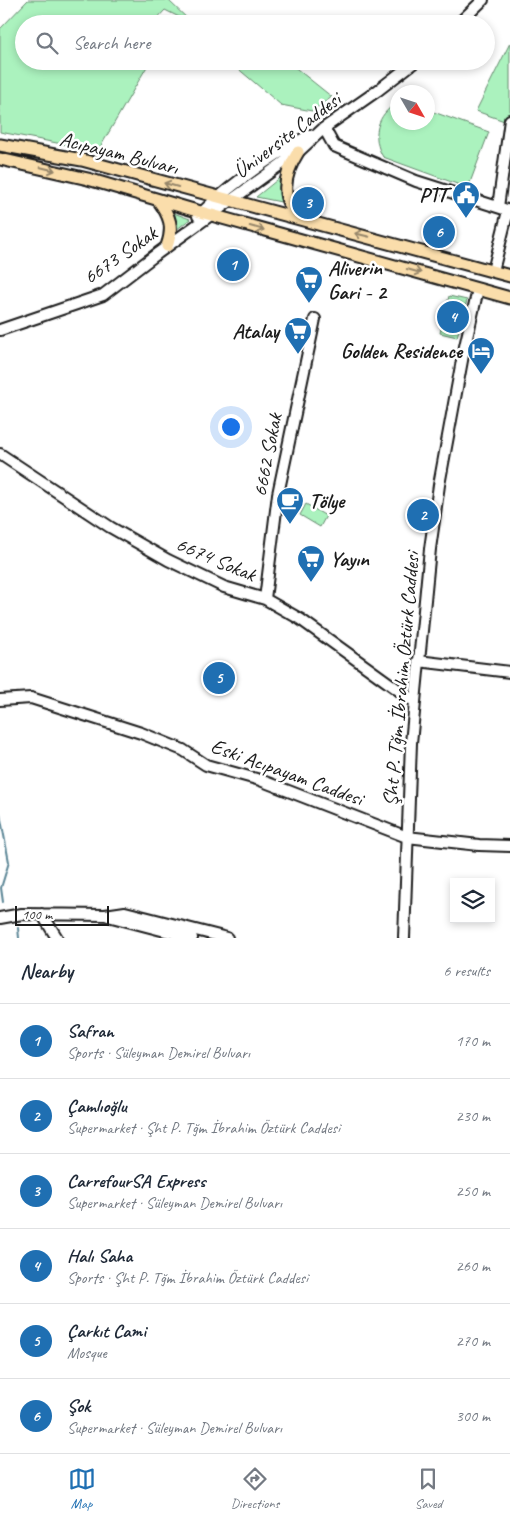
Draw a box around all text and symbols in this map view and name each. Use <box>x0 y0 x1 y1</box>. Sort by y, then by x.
search box <box>15 15 495 70</box>
icon: search <box>33 29 61 57</box>
text: Search here <box>73 31 150 55</box>
street label: Üniversite Caddesi <box>228 84 348 184</box>
north arrow <box>390 85 435 130</box>
street label: Acıpayam Bulvarı <box>57 126 182 181</box>
one-way arrow <box>39 165 55 175</box>
one-way arrow <box>164 180 180 190</box>
public building icon: PTT <box>451 180 481 219</box>
place label: PTT <box>419 182 452 208</box>
pin: 3 <box>292 184 324 222</box>
pin: 6 <box>423 213 455 251</box>
street label: 6673 Sokak <box>78 219 163 290</box>
one-way arrow <box>249 223 265 233</box>
one-way arrow <box>354 230 370 239</box>
pin: 1 <box>217 246 249 284</box>
place label: Aliverin Gari - 2 <box>328 255 388 305</box>
supermarket icon: Aliverin Gari - 2 <box>294 265 324 304</box>
one-way arrow <box>406 267 422 277</box>
pin: 4 <box>437 298 469 336</box>
supermarket icon: Atalay <box>283 316 313 355</box>
place label: Atalay <box>232 318 282 344</box>
hotel icon: Golden Residence <box>466 336 496 375</box>
place label: Golden Residence <box>341 338 464 364</box>
street label: 6662 Sokak <box>246 410 288 499</box>
your location <box>218 414 244 440</box>
cafe icon: Tölye <box>275 486 305 525</box>
place label: Tölye <box>309 488 346 515</box>
pin: 2 <box>407 496 439 534</box>
street label: 6674 Sokak <box>172 531 261 588</box>
supermarket icon: Yayın <box>296 544 326 583</box>
place label: Yayın <box>330 546 370 572</box>
street label: Şht P. Tğm İbrahim Öztürk Caddesi <box>377 548 425 807</box>
pin: 5 <box>203 659 235 697</box>
street label: Eski Acıpayam Caddesi <box>208 732 369 813</box>
map controls <box>450 878 495 923</box>
button: layers <box>450 878 495 923</box>
scale bar <box>15 903 109 926</box>
text: 100 m <box>22 906 52 923</box>
text: Nearby <box>20 958 73 984</box>
text: 6 results <box>443 961 490 981</box>
text: Safran <box>67 1019 114 1043</box>
text: 1 <box>32 1031 40 1051</box>
text: 170 m <box>456 1031 490 1051</box>
text: Sports · Süleyman Demirel Bulvarı <box>67 1043 250 1063</box>
text: Çamlıoğlu <box>67 1094 126 1118</box>
text: 2 <box>32 1106 40 1126</box>
text: 230 m <box>456 1106 490 1126</box>
text: Supermarket · Şht P. Tğm İbrahim Öztürk Caddesi <box>67 1118 340 1138</box>
text: CarrefourSA Express <box>67 1169 205 1193</box>
text: 3 <box>32 1181 40 1201</box>
text: 250 m <box>456 1181 490 1201</box>
text: Supermarket · Süleyman Demirel Bulvarı <box>67 1193 282 1213</box>
text: Halı Saha <box>67 1244 132 1268</box>
text: 4 <box>32 1256 40 1276</box>
text: 260 m <box>456 1256 490 1276</box>
text: Sports · Şht P. Tğm İbrahim Öztürk Caddesi <box>67 1268 308 1288</box>
text: Çarkıt Cami <box>67 1319 146 1343</box>
text: 5 <box>33 1331 39 1351</box>
text: 270 m <box>456 1331 490 1351</box>
text: Mosque <box>67 1343 107 1363</box>
text: Şok <box>67 1394 90 1418</box>
text: 6 <box>32 1406 40 1426</box>
text: 300 m <box>456 1406 490 1426</box>
text: Supermarket · Süleyman Demirel Bulvarı <box>67 1418 282 1438</box>
tab: Map <box>68 1465 96 1512</box>
tab: Directions <box>231 1465 279 1512</box>
tab: Saved <box>414 1465 442 1512</box>

